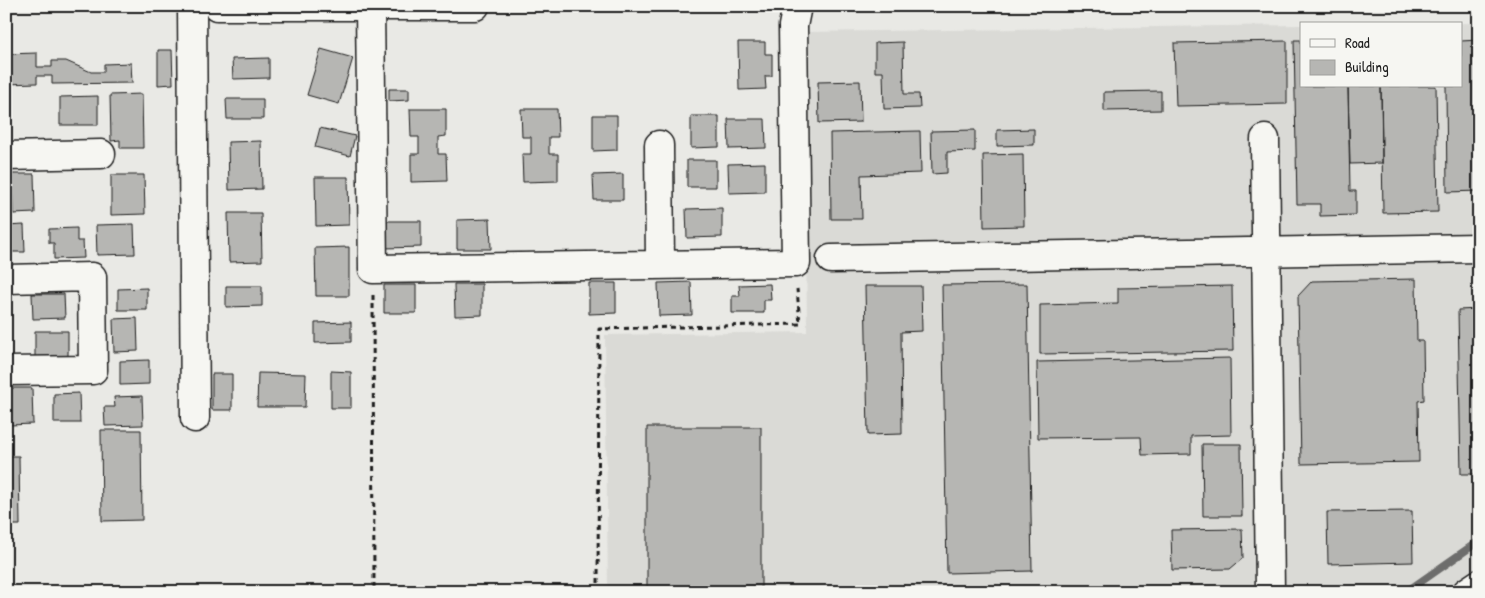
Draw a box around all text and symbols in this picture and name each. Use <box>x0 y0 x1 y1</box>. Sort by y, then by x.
legend <box>1300 22 1462 88</box>
text: Road <box>1345 32 1370 53</box>
text: Building <box>1345 56 1389 77</box>

